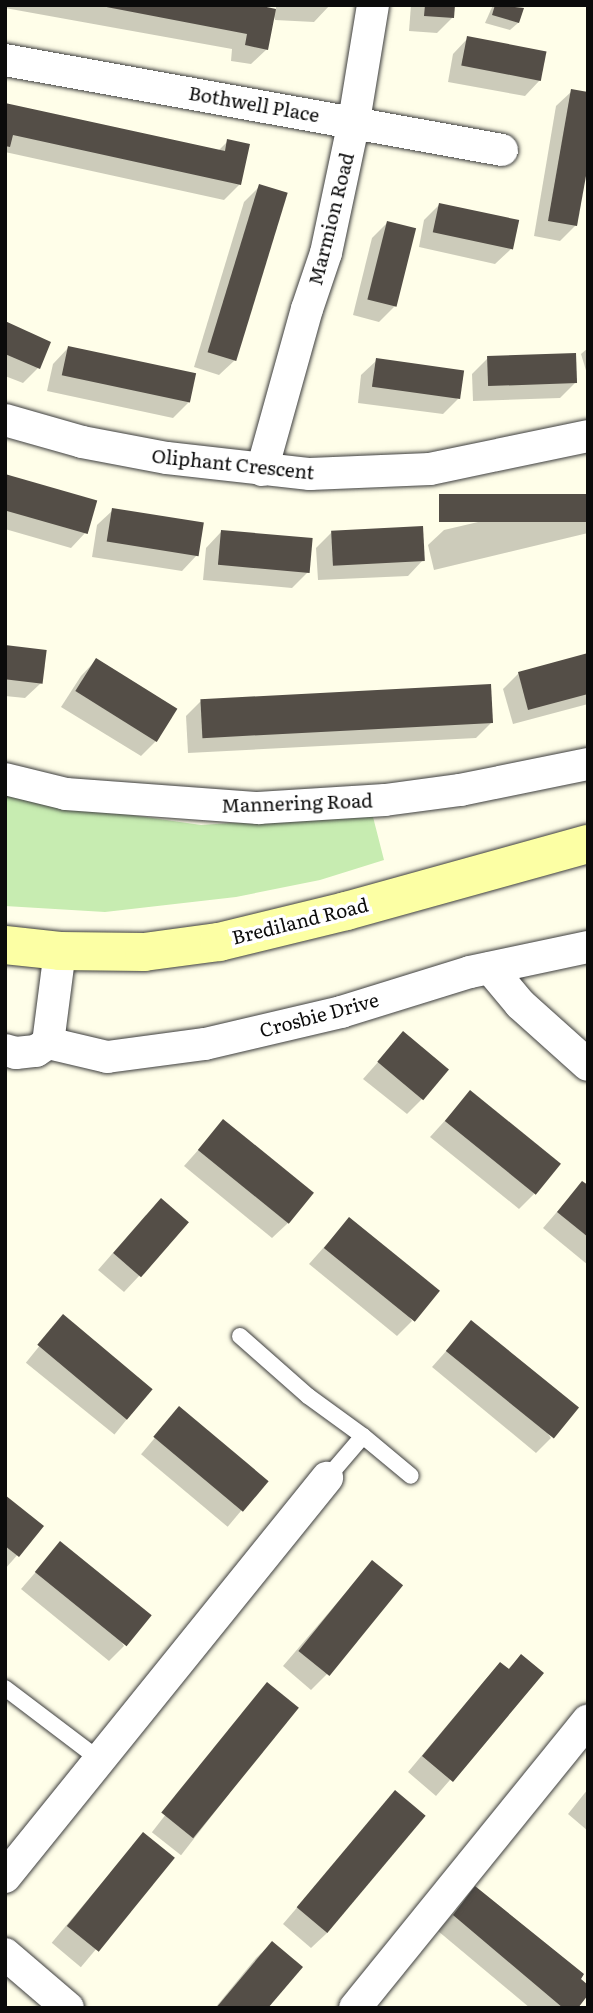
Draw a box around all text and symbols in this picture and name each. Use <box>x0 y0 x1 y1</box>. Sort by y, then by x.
street label: Bothwell Place <box>187 81 321 127</box>
street label: Marmion Road <box>304 150 358 288</box>
street label: Oliphant Crescent <box>151 444 315 484</box>
street label: Mannering Road <box>221 789 373 817</box>
street label: Brediland Road <box>230 893 370 949</box>
street label: Crosbie Drive <box>257 988 381 1042</box>

